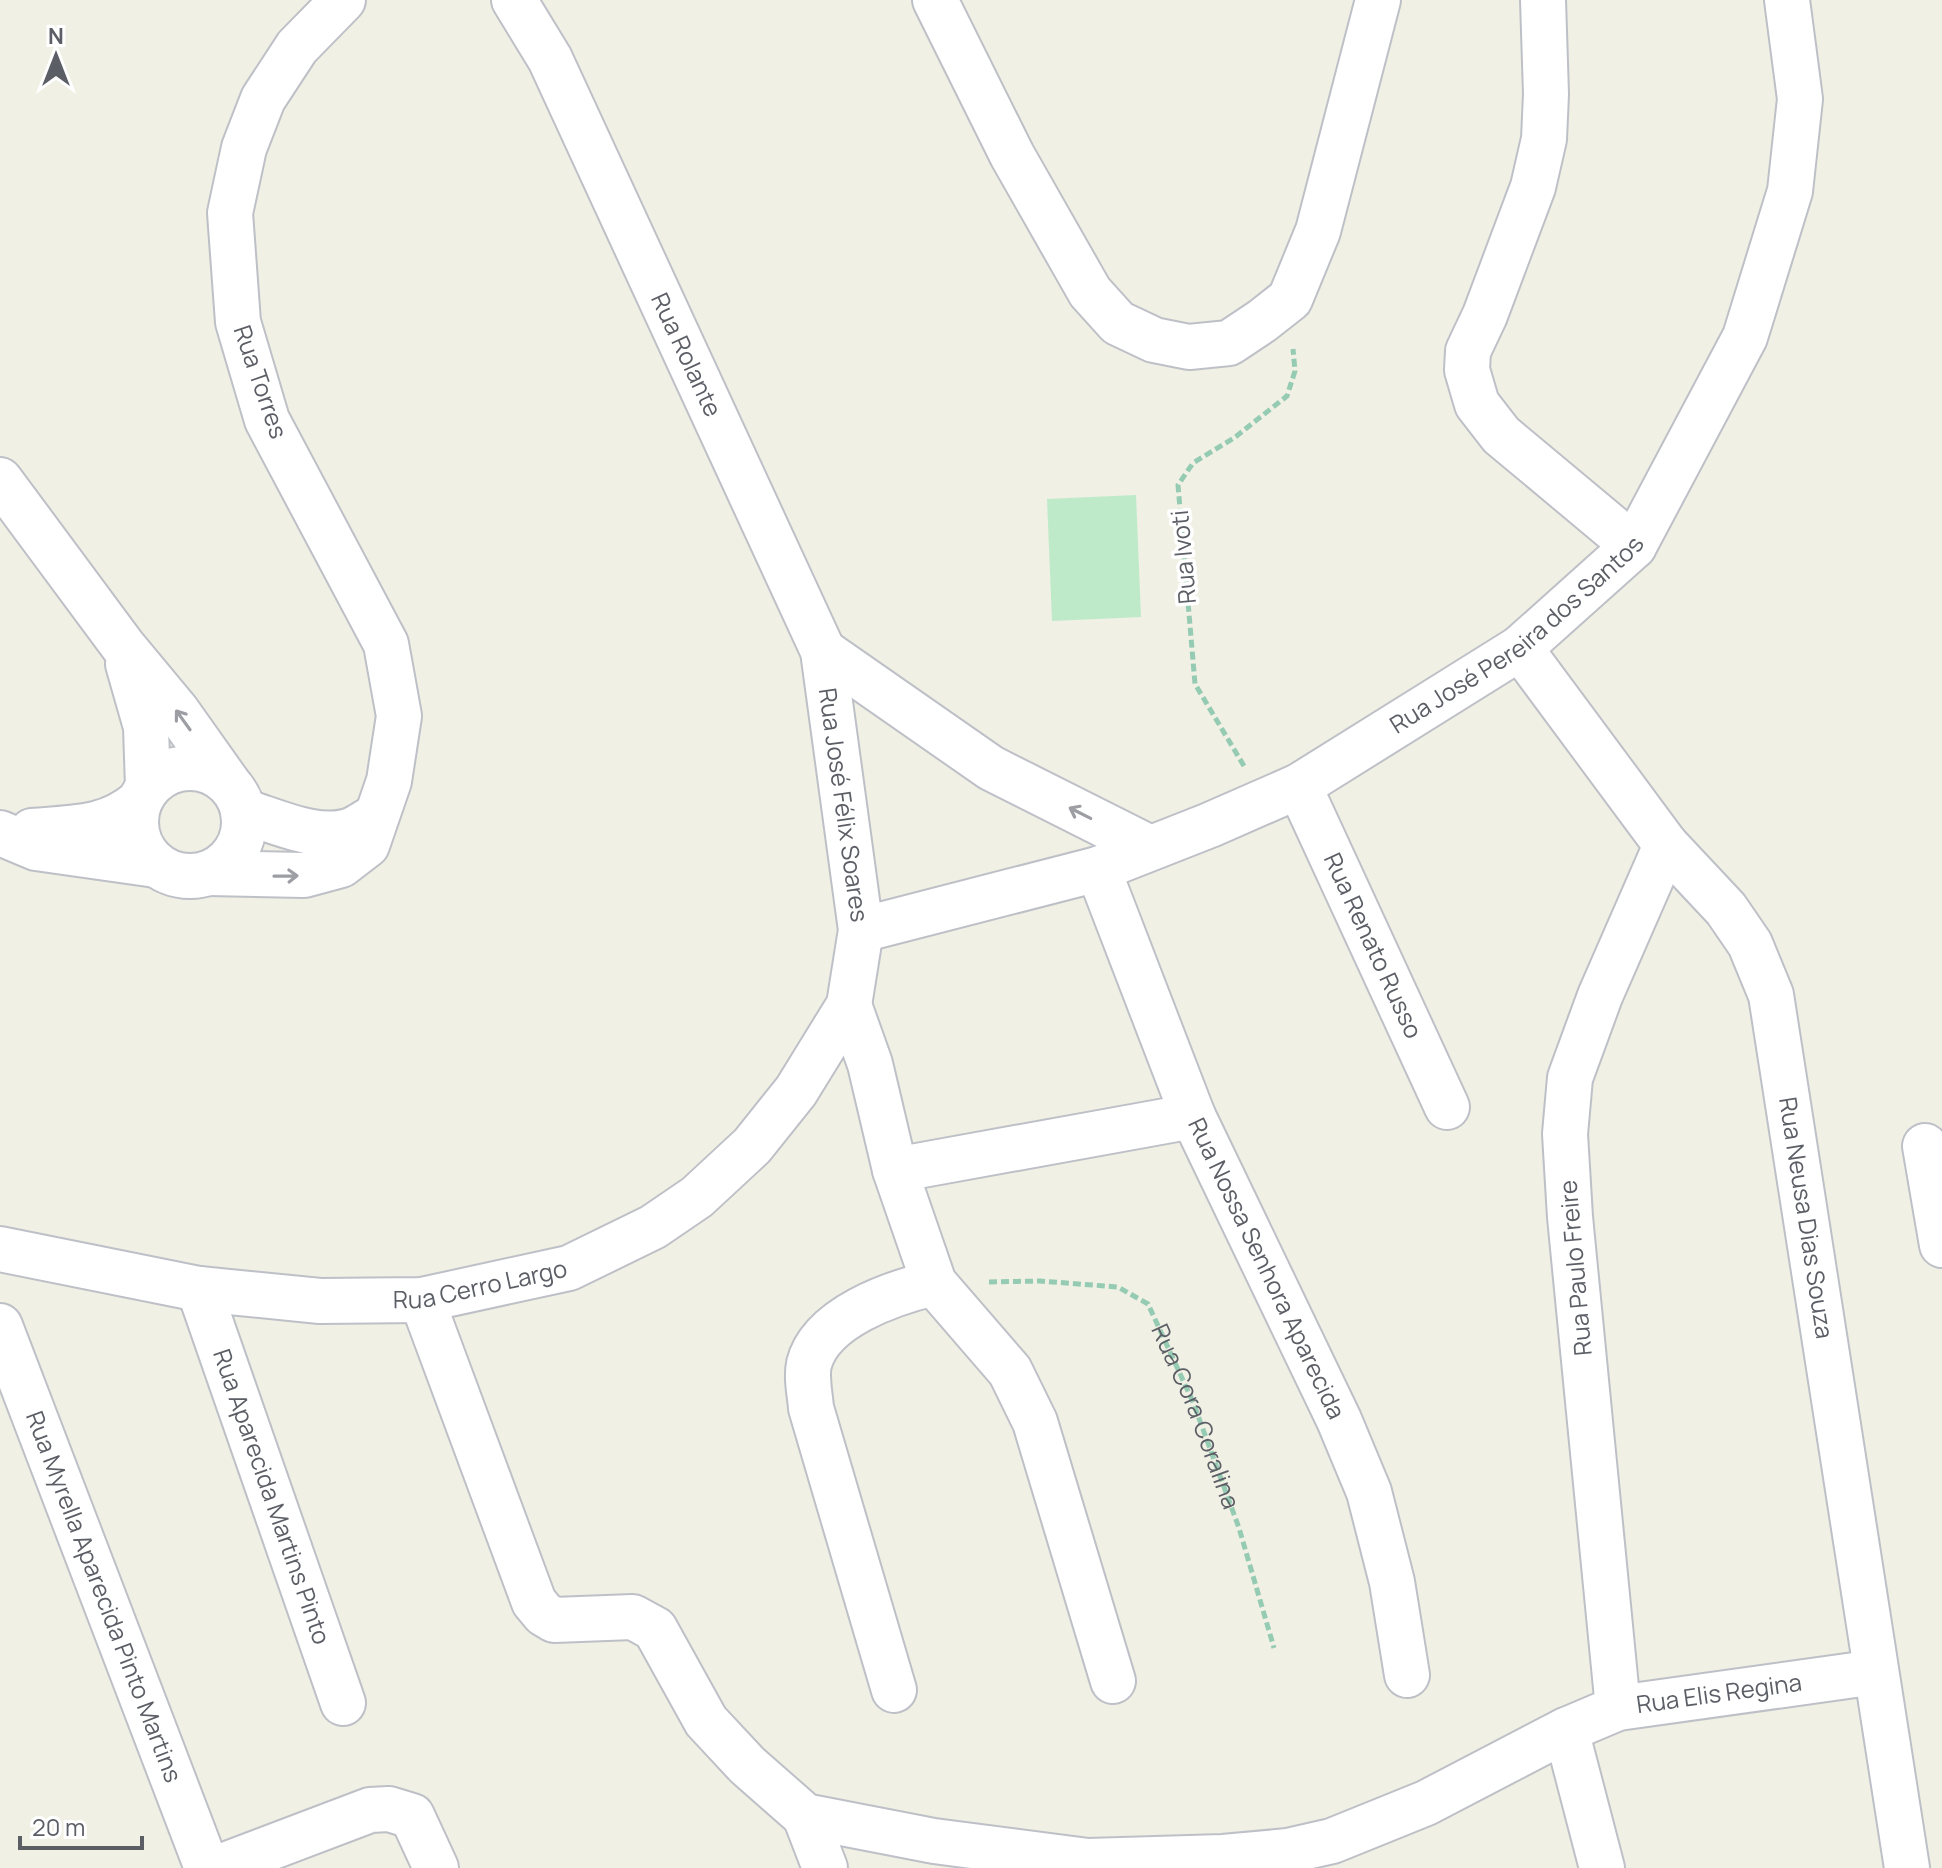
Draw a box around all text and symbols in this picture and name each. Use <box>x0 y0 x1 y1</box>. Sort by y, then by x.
north arrow <box>16 16 96 96</box>
text: N <box>48 21 64 51</box>
street label: Rua Rolante <box>644 287 730 422</box>
street label: Rua Torres <box>227 320 296 443</box>
street label: Rua Ivoti <box>1162 509 1203 606</box>
street label: Rua José Pereira dos Santos <box>1383 531 1651 740</box>
street label: Rua José Félix Soares <box>812 686 877 924</box>
one-way arrow <box>175 710 192 731</box>
one-way arrow <box>1069 805 1092 820</box>
street label: Rua Renato Russo <box>1317 847 1431 1043</box>
one-way arrow <box>272 868 299 883</box>
street label: Rua Neusa Dias Souza <box>1772 1094 1842 1341</box>
street label: Rua Nossa Senhora Aparecida <box>1181 1112 1354 1424</box>
street label: Rua Paulo Freire <box>1550 1179 1599 1357</box>
street label: Rua Cerro Largo <box>393 1251 570 1315</box>
street label: Rua Cora Coralina <box>1144 1318 1249 1513</box>
street label: Rua Aparecida Martins Pinto <box>206 1344 339 1648</box>
street label: Rua Myrella Aparecida Pinto Martins <box>19 1406 191 1787</box>
street label: Rua Elis Regina <box>1634 1665 1804 1720</box>
scale bar <box>20 1800 142 1850</box>
text: 20 m <box>32 1810 85 1843</box>

